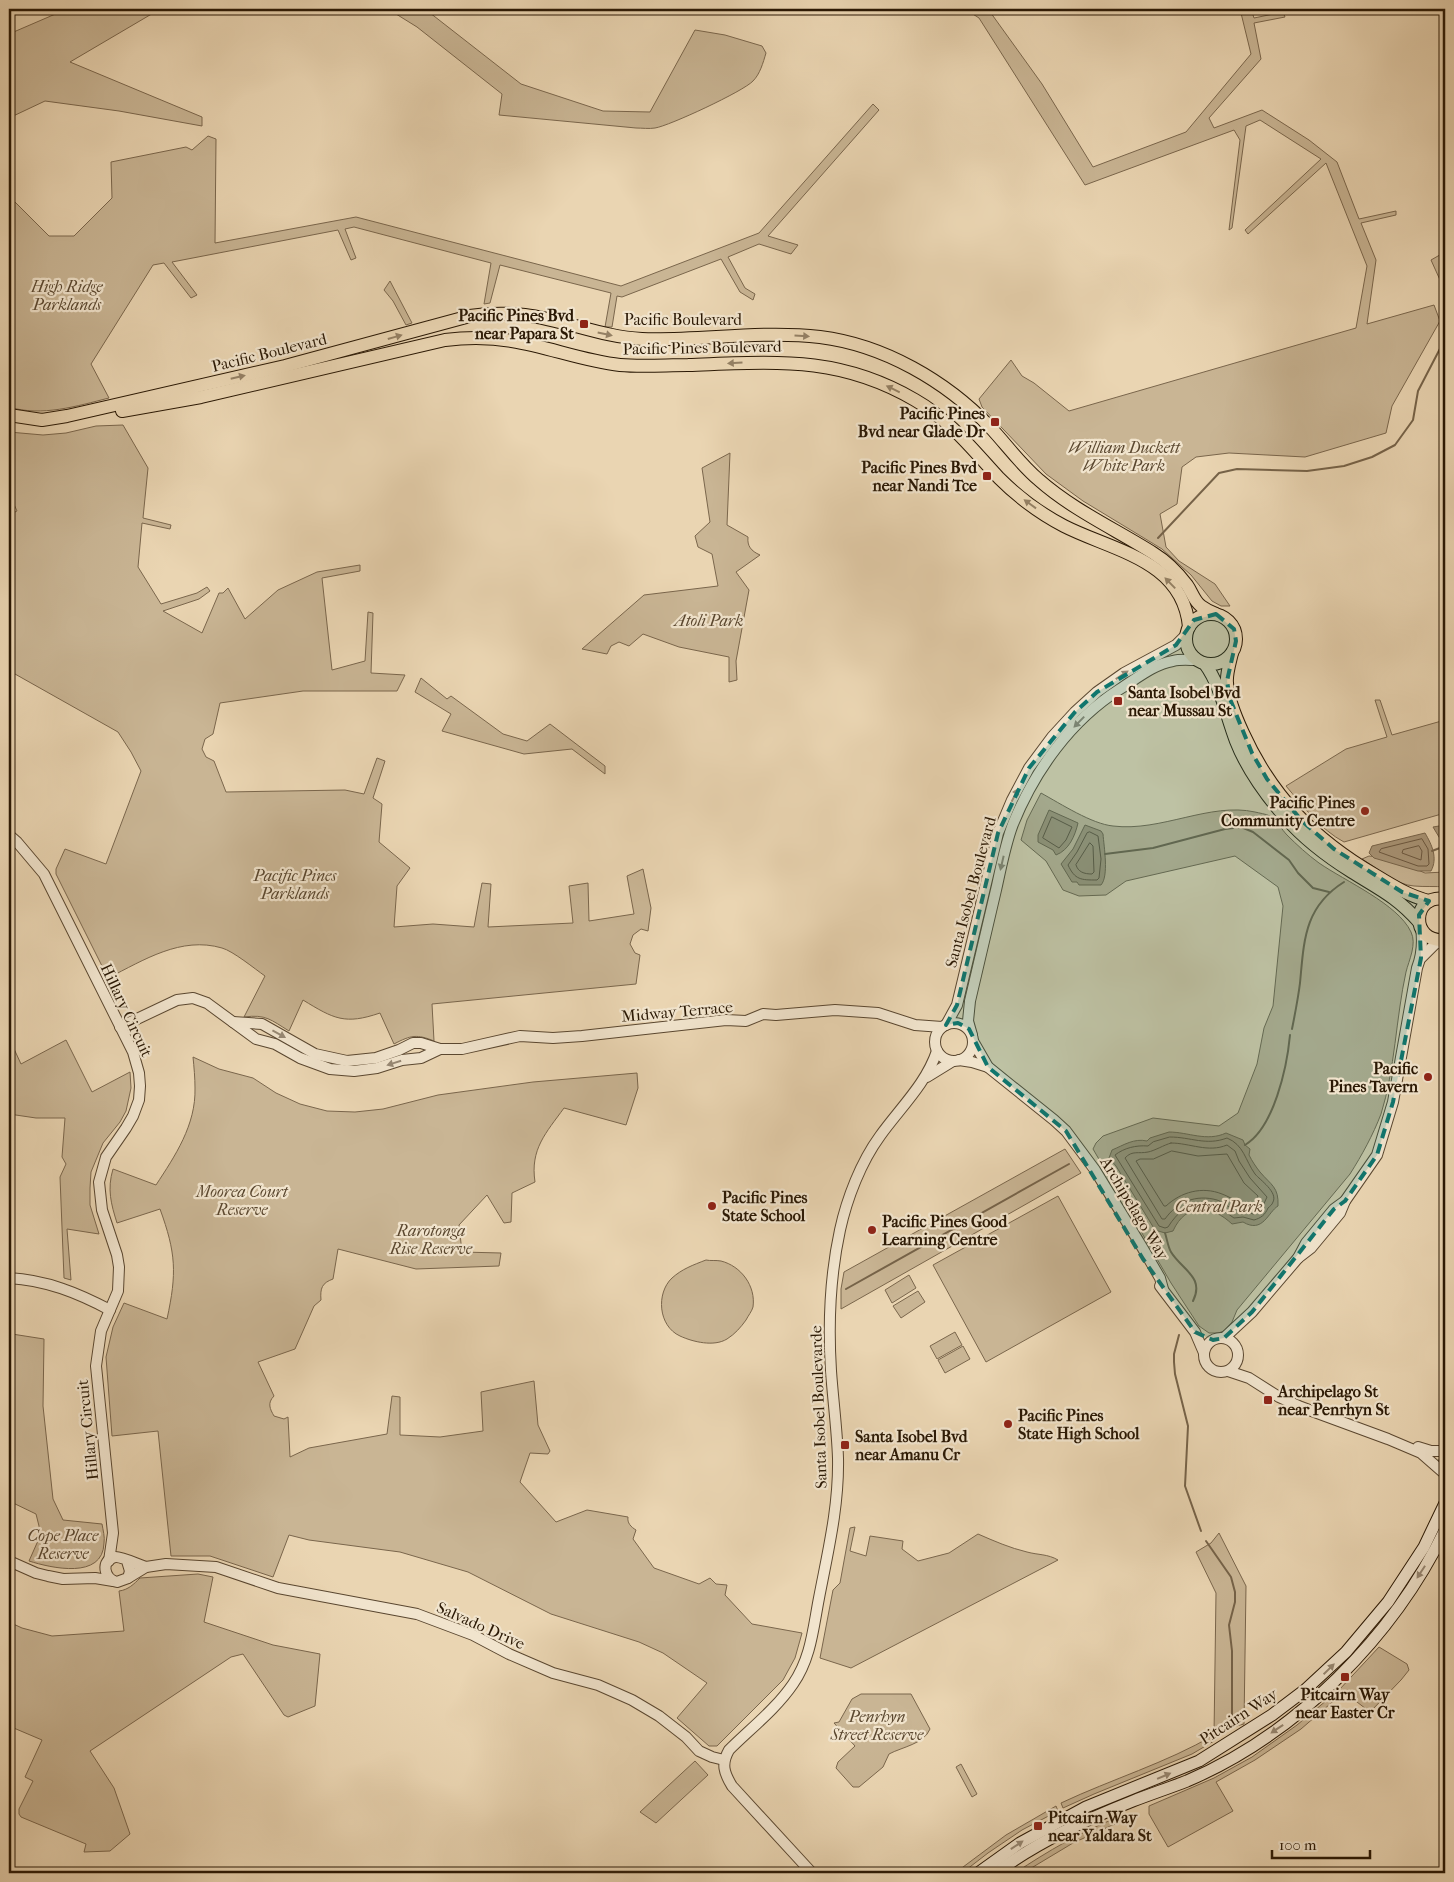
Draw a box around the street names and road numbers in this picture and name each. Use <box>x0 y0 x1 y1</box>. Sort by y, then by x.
street label: Pacific Boulevard <box>624 310 742 329</box>
street label: Pacific Boulevard <box>210 329 329 376</box>
street label: Pacific Pines Boulevard <box>622 337 782 358</box>
street label: Santa Isobel Boulevard <box>941 814 1000 970</box>
street label: Hillary Circuit <box>97 960 157 1060</box>
street label: Midway Terrace <box>620 997 734 1026</box>
street label: Archipelago Way <box>1096 1153 1173 1263</box>
street label: Santa Isobel Boulevarde <box>806 1325 831 1489</box>
street label: Hillary Circuit <box>73 1378 102 1481</box>
street label: Salvado Drive <box>434 1598 528 1653</box>
street label: Pitcairn Way <box>1196 1684 1281 1749</box>

